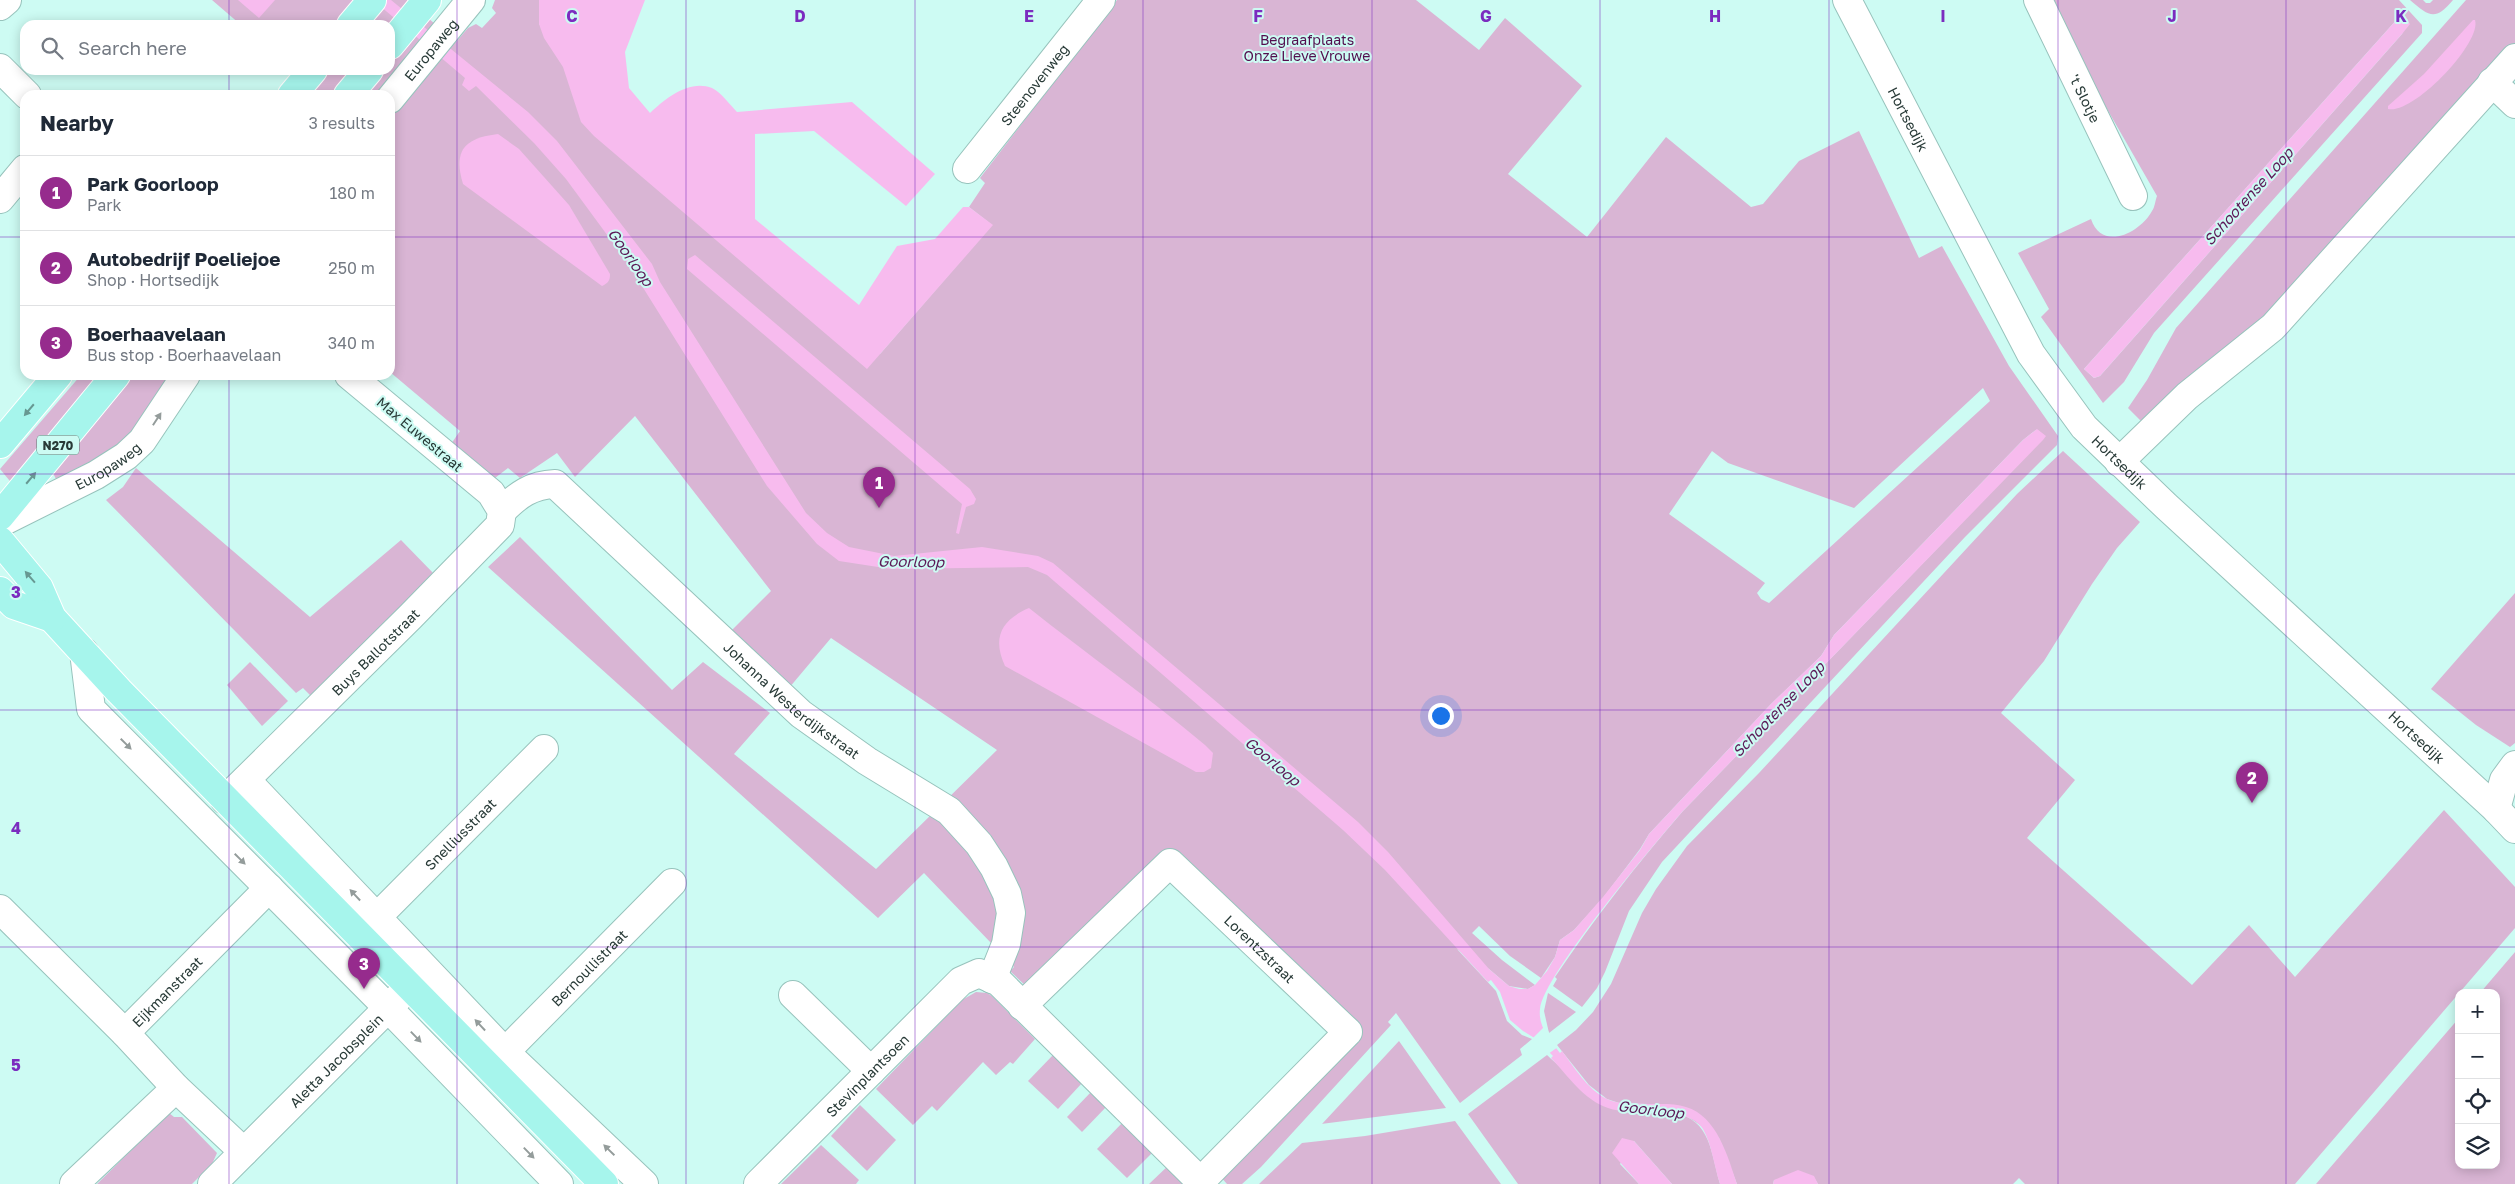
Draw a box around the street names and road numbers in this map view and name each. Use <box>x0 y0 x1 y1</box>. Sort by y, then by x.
street label: Europaweg <box>400 15 461 84</box>
street label: Steenovenweg <box>997 40 1072 129</box>
street label: 't Slotje <box>2067 71 2104 125</box>
street label: Hortsedijk <box>1885 84 1933 154</box>
street label: Max Euwestraat <box>374 393 466 475</box>
street label: Hortsedijk <box>2089 431 2151 492</box>
road number: N270 <box>37 436 79 454</box>
street label: Europaweg <box>72 438 144 493</box>
street label: Buys Ballotstraat <box>328 605 422 699</box>
street label: Johanna Westerdijkstraat <box>721 638 863 762</box>
street label: Hortsedijk <box>2386 707 2449 767</box>
street label: Snelliusstraat <box>421 794 499 873</box>
street label: Lorentzstraat <box>1221 911 1299 986</box>
street label: Bernoullistraat <box>547 925 630 1009</box>
street label: Eijkmanstraat <box>128 952 205 1030</box>
street label: Aletta Jacobsplein <box>285 1010 386 1111</box>
street label: Stevinplantsoen <box>822 1030 912 1120</box>

